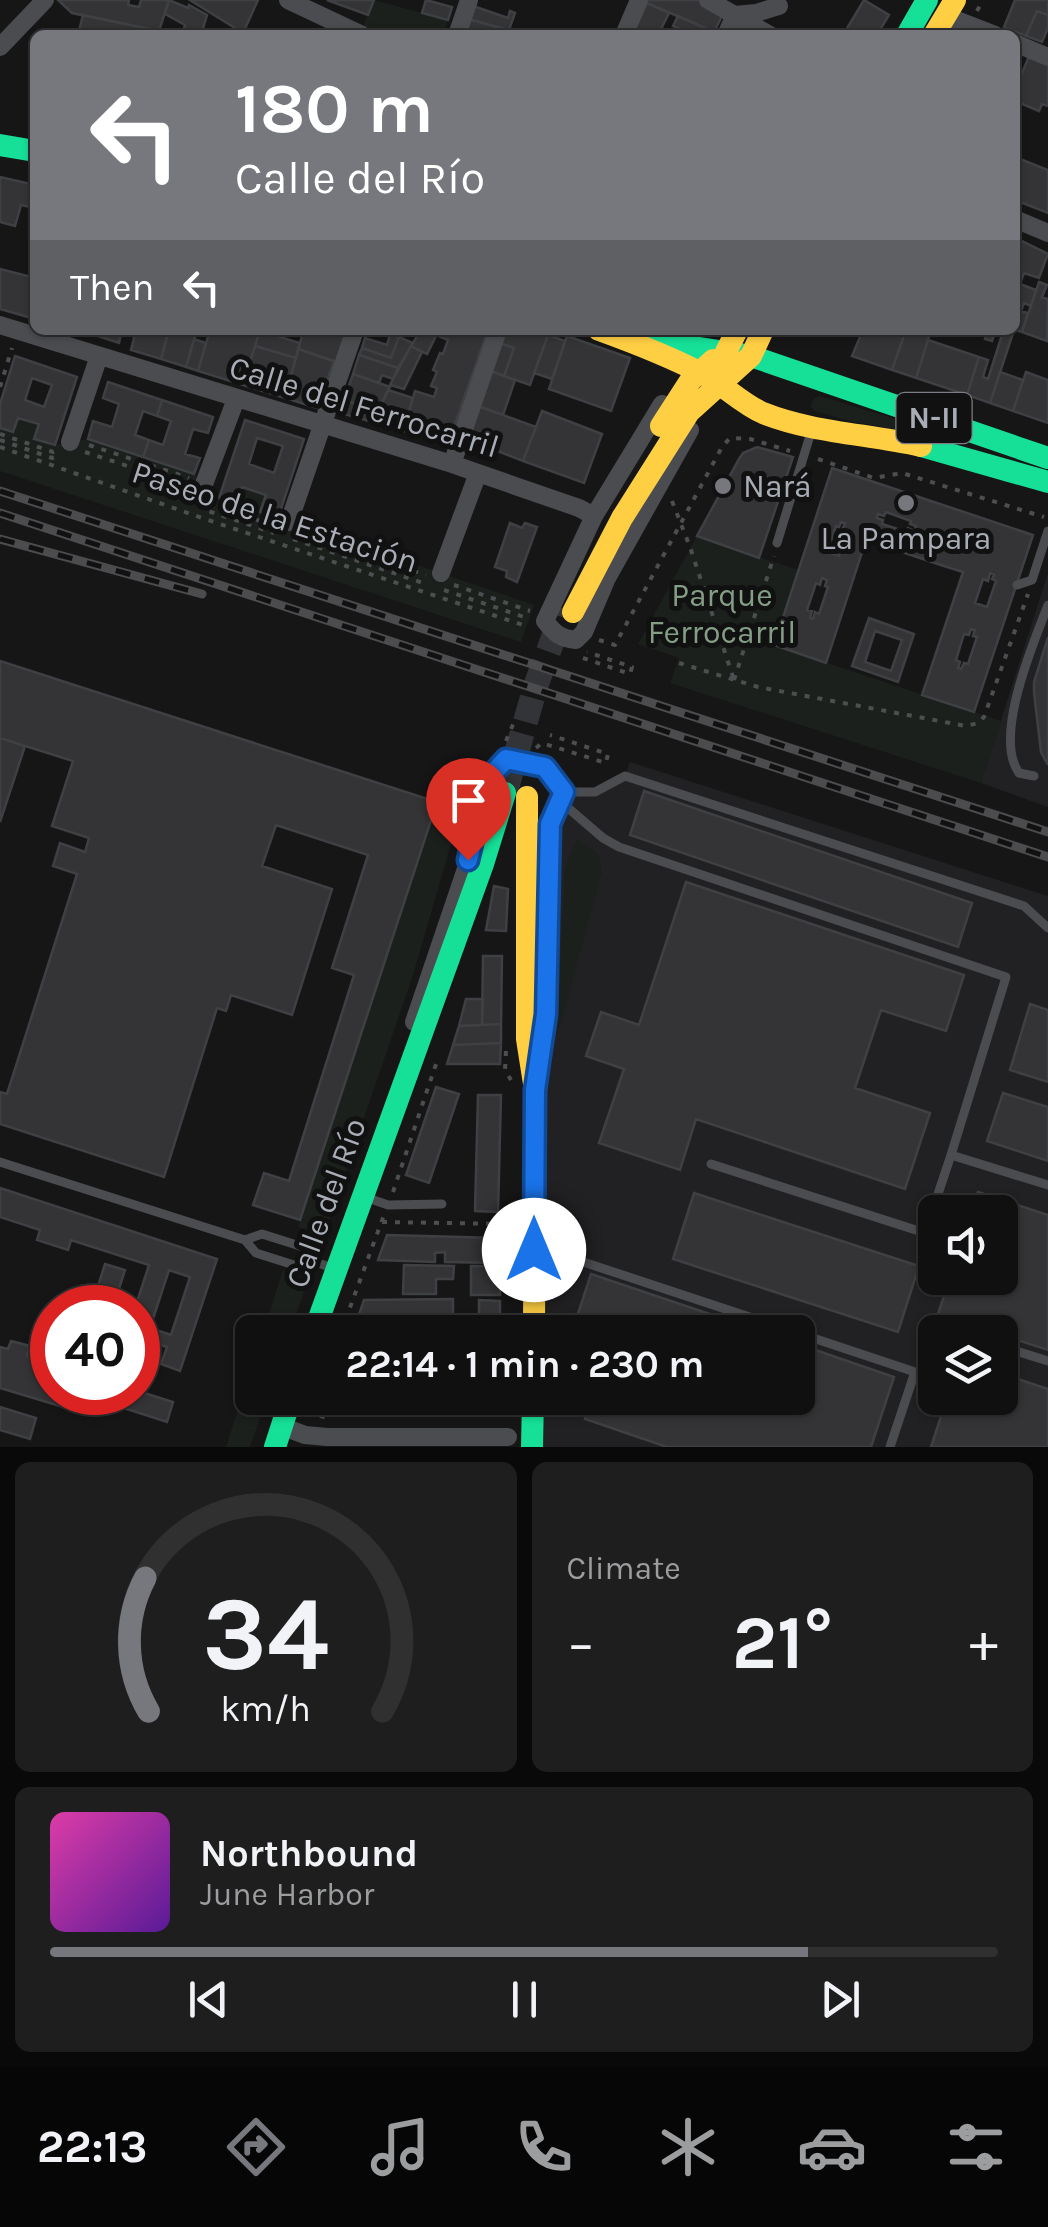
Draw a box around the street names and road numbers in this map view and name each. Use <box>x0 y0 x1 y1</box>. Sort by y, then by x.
street label: Calle del Ferrocarril <box>225 348 503 466</box>
road number: N-II <box>896 393 972 443</box>
street label: Paseo de la Estación <box>128 453 422 581</box>
street label: Calle del Río <box>278 1113 374 1293</box>

